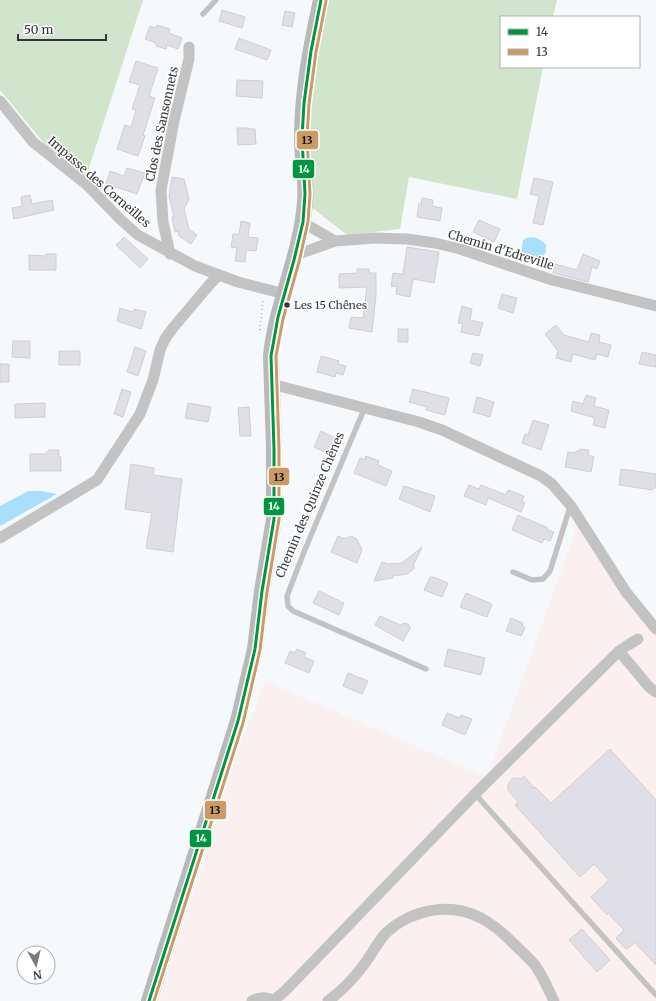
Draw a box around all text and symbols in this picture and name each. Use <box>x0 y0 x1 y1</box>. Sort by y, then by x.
scale bar <box>18 16 106 42</box>
legend <box>500 16 640 68</box>
text: 50 m <box>24 22 53 37</box>
text: 14 <box>536 24 549 39</box>
text: 13 <box>536 44 548 59</box>
street label: Clos des Sansonnets <box>142 65 181 183</box>
line badge: 13 <box>296 130 319 150</box>
street label: Impasse des Corneilles <box>45 133 154 230</box>
text: 13 <box>301 133 313 147</box>
line badge: 14 <box>292 159 315 179</box>
text: 14 <box>298 162 310 176</box>
street label: Chemin d'Edreville <box>446 226 556 273</box>
place label: Les 15 Chênes <box>294 298 367 312</box>
marker: Les 15 Chênes <box>282 300 292 310</box>
street label: Chemin des Quinze Chênes <box>272 430 347 580</box>
line badge: 13 <box>268 467 290 486</box>
text: 13 <box>273 470 285 484</box>
line badge: 14 <box>263 497 285 516</box>
text: 14 <box>268 499 280 513</box>
line badge: 13 <box>204 800 227 820</box>
text: 13 <box>209 803 221 817</box>
line badge: 14 <box>189 829 212 848</box>
text: 14 <box>195 831 207 845</box>
north arrow <box>16 945 56 985</box>
text: N <box>32 967 43 982</box>

